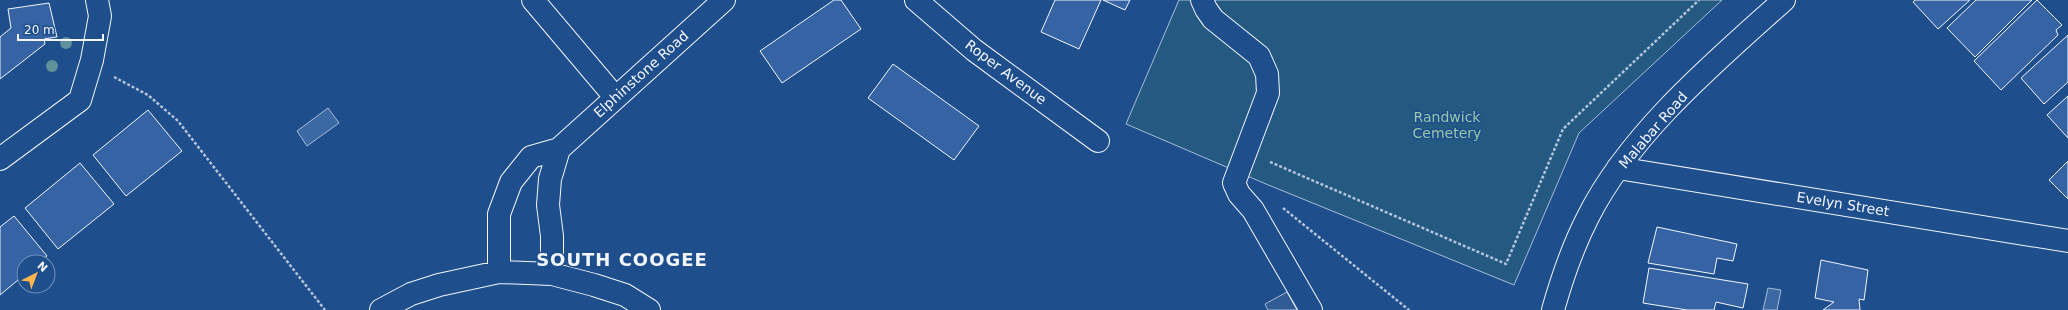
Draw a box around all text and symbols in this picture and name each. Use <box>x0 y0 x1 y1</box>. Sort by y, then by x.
scale bar <box>18 16 103 42</box>
text: 20 m <box>24 23 55 37</box>
street label: Elphinstone Road <box>590 27 692 121</box>
street label: Roper Avenue <box>962 36 1050 108</box>
street label: Malabar Road <box>1615 89 1691 171</box>
park label: Randwick Cemetery <box>1413 109 1481 141</box>
street label: Evelyn Street <box>1795 189 1891 219</box>
district label: SOUTH COOGEE <box>536 249 708 270</box>
north arrow <box>16 254 56 294</box>
text: N <box>35 259 50 275</box>

